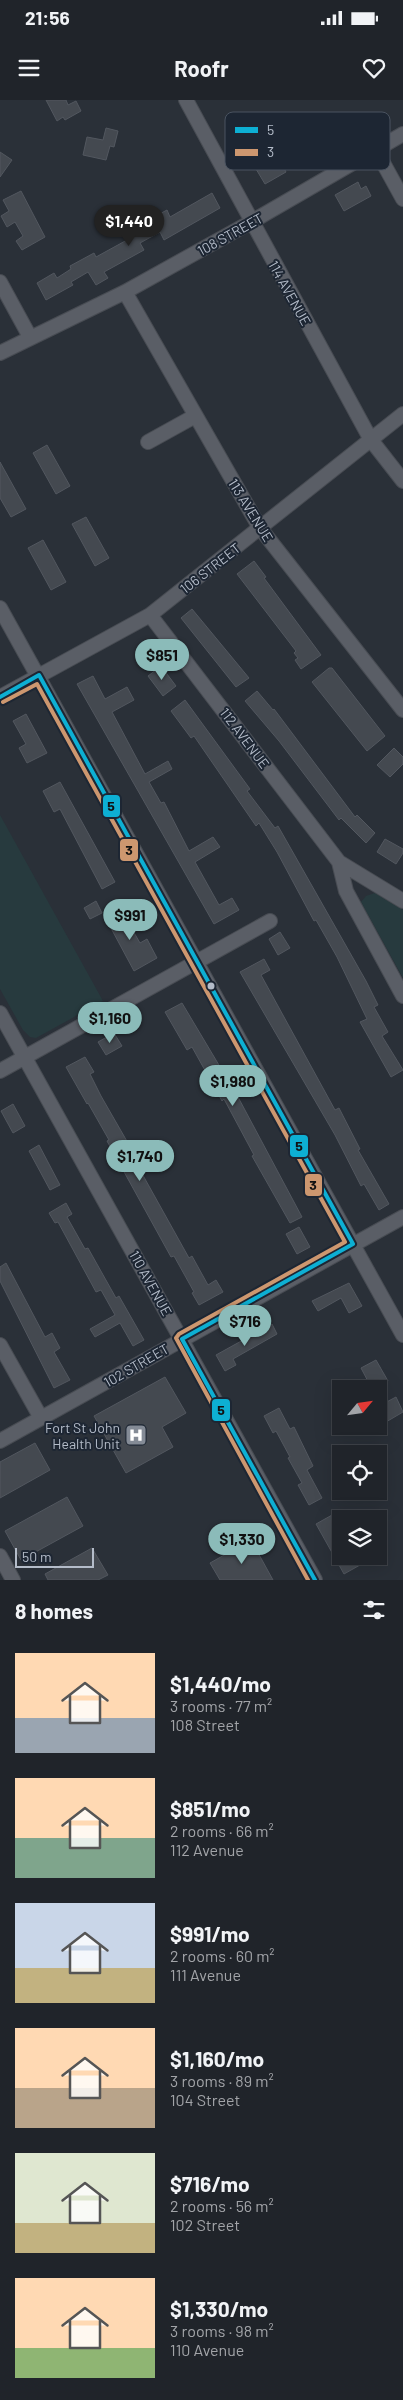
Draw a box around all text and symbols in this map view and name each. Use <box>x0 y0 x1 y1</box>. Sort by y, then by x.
text: 21:56 <box>25 6 70 29</box>
icon: menu <box>15 54 43 82</box>
icon: heart <box>360 54 388 82</box>
text: Roofr <box>174 55 229 81</box>
legend <box>225 112 390 170</box>
text: 5 <box>267 121 274 138</box>
text: 3 <box>267 143 274 160</box>
pin: $1,440 <box>88 204 170 247</box>
street label: 108 STREET <box>194 209 266 259</box>
text: $1,440 <box>105 211 153 230</box>
street label: 114 AVENUE <box>265 258 315 328</box>
street label: 113 AVENUE <box>225 475 277 545</box>
street label: 106 STREET <box>176 539 244 597</box>
pin: $851 <box>132 638 192 681</box>
text: $851 <box>146 645 178 664</box>
street label: 112 AVENUE <box>217 704 273 772</box>
line badge: 5 <box>102 794 121 818</box>
text: 5 <box>107 797 115 814</box>
line badge: 3 <box>119 838 139 862</box>
text: 3 <box>125 841 133 858</box>
pin: $991 <box>100 898 160 941</box>
text: $991 <box>114 905 146 924</box>
unlabelled marker <box>206 981 216 991</box>
pin: $1,160 <box>69 1002 151 1044</box>
text: $1,160 <box>89 1008 131 1027</box>
pin: $1,980 <box>192 1064 274 1107</box>
text: $1,980 <box>210 1071 256 1090</box>
line badge: 5 <box>289 1134 309 1158</box>
text: 5 <box>295 1137 303 1154</box>
pin: $1,740 <box>99 1140 181 1182</box>
text: $1,740 <box>117 1146 163 1165</box>
line badge: 3 <box>304 1173 323 1197</box>
text: 3 <box>309 1176 317 1193</box>
street label: 110 AVENUE <box>126 1247 176 1319</box>
pin: $716 <box>215 1304 275 1347</box>
text: $716 <box>229 1311 261 1330</box>
street label: 102 STREET <box>100 1340 172 1390</box>
north arrow <box>332 1380 388 1435</box>
map controls <box>332 1380 387 1565</box>
line badge: 5 <box>211 1398 231 1422</box>
text: 5 <box>217 1401 225 1418</box>
place label: Fort St John Health Unit <box>45 1419 120 1452</box>
hospital icon: Fort St John Health Unit <box>124 1423 148 1447</box>
button: locate <box>332 1445 387 1500</box>
button: layers <box>332 1510 387 1565</box>
pin: $1,330 <box>201 1522 283 1565</box>
text: $1,330 <box>219 1529 265 1548</box>
scale bar <box>15 1545 94 1568</box>
text: 50 m <box>22 1548 51 1565</box>
icon: filters <box>360 1596 388 1624</box>
text: 8 homes <box>15 1598 93 1623</box>
text: $1,440/mo <box>170 1671 271 1696</box>
icon: home <box>55 1673 115 1733</box>
text: 3 rooms · 77 m² <box>170 1696 272 1715</box>
text: 108 Street <box>170 1715 240 1734</box>
text: $851/mo <box>170 1796 250 1821</box>
icon: home <box>55 1798 115 1858</box>
text: 2 rooms · 66 m² <box>170 1821 274 1840</box>
text: 112 Avenue <box>170 1840 244 1859</box>
text: $991/mo <box>170 1921 250 1946</box>
icon: home <box>55 1923 115 1983</box>
text: 2 rooms · 60 m² <box>170 1946 275 1965</box>
text: 111 Avenue <box>170 1965 241 1984</box>
text: $1,160/mo <box>170 2046 264 2071</box>
icon: home <box>55 2048 115 2108</box>
text: 3 rooms · 89 m² <box>170 2071 274 2090</box>
text: 104 Street <box>170 2090 240 2109</box>
text: $716/mo <box>170 2171 250 2196</box>
icon: home <box>55 2173 115 2233</box>
text: 2 rooms · 56 m² <box>170 2196 274 2215</box>
text: 102 Street <box>170 2215 240 2234</box>
text: $1,330/mo <box>170 2296 268 2321</box>
icon: home <box>55 2298 115 2358</box>
text: 3 rooms · 98 m² <box>170 2321 274 2340</box>
text: 110 Avenue <box>170 2340 244 2359</box>

